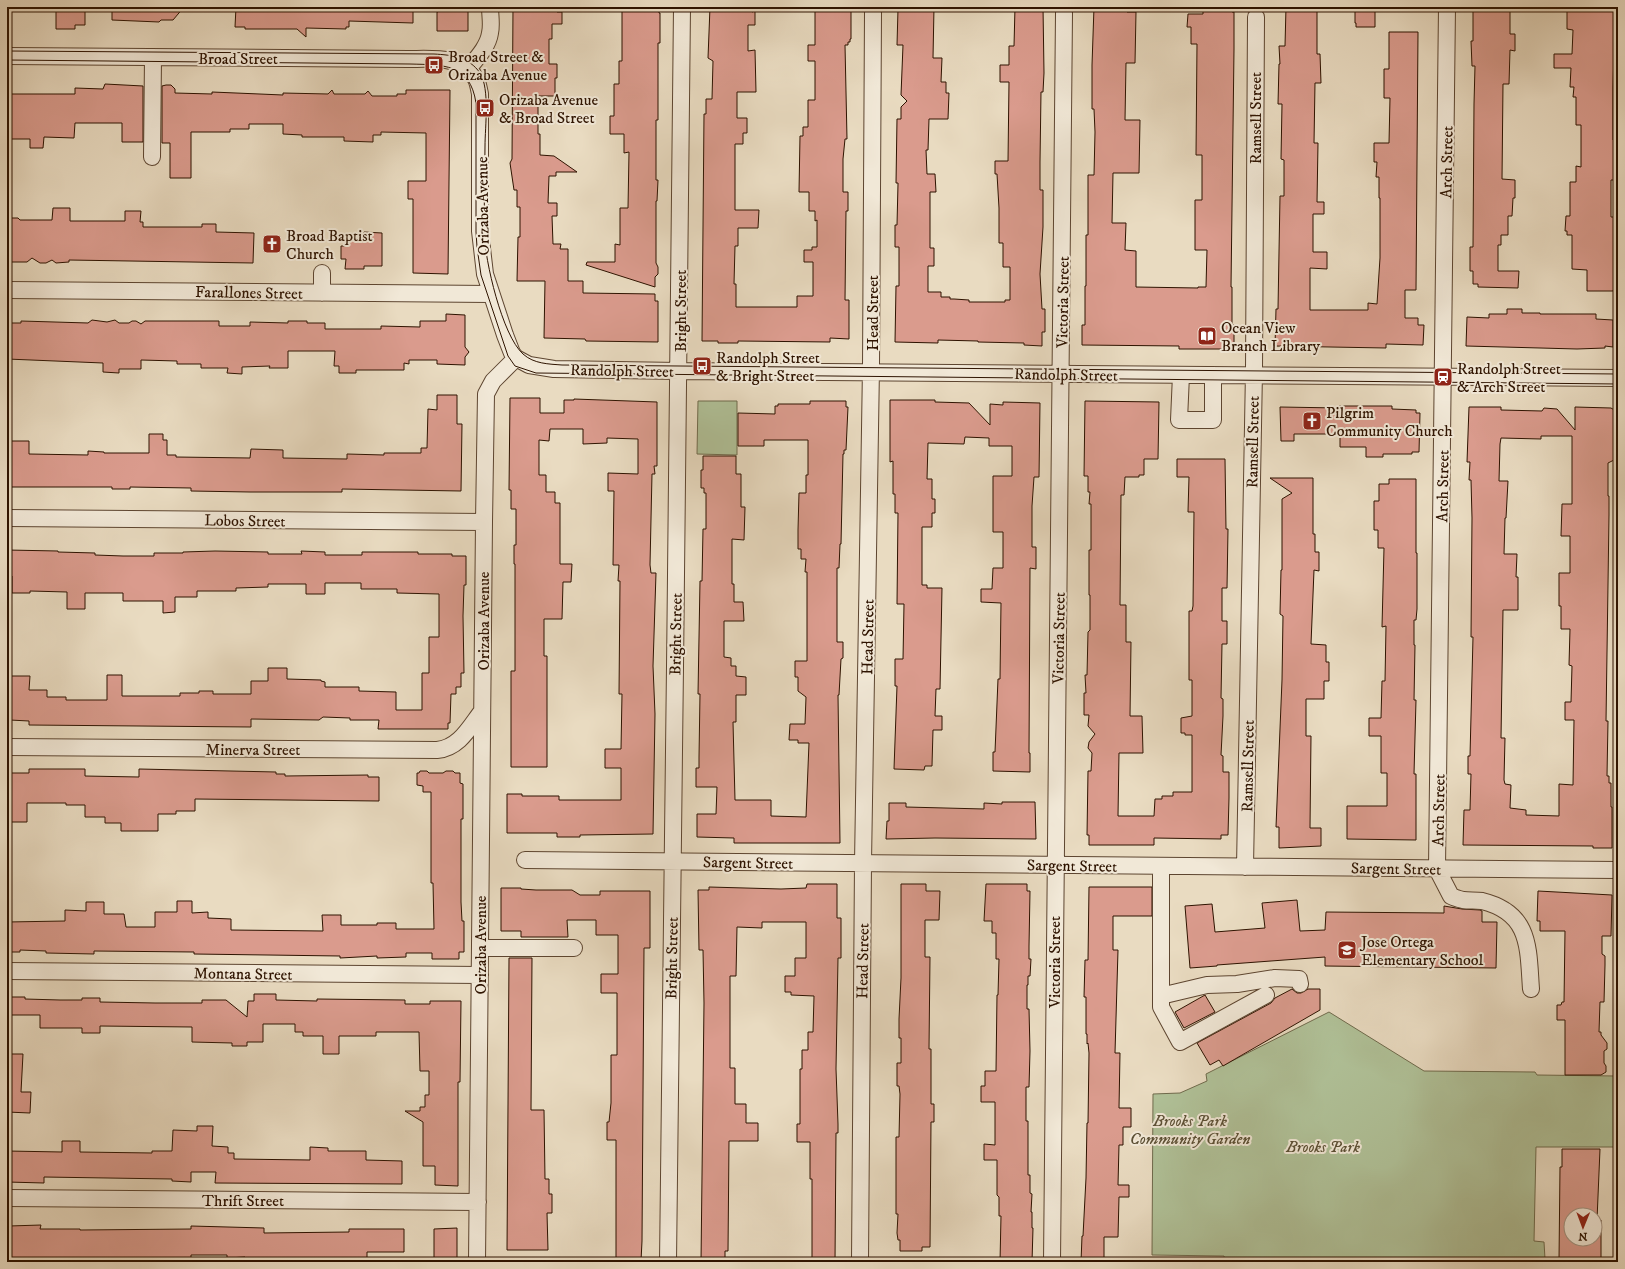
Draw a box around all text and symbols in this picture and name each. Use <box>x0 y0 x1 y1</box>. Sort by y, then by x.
place label: Broad Street & Orizaba Avenue <box>448 47 547 85</box>
street label: Broad Street <box>198 49 278 69</box>
bus stop icon: Broad Street & Orizaba Avenue <box>423 54 445 76</box>
street label: Ramsell Street <box>1246 72 1266 164</box>
place label: Orizaba Avenue & Broad Street <box>499 90 598 128</box>
bus stop icon: Orizaba Avenue & Broad Street <box>474 97 496 119</box>
street label: Arch Street <box>1436 126 1458 199</box>
street label: Orizaba Avenue <box>472 156 494 256</box>
place label: Broad Baptist Church <box>286 226 373 264</box>
church icon: Broad Baptist Church <box>261 233 283 255</box>
street label: Victoria Street <box>1052 256 1074 349</box>
street label: Bright Street <box>671 270 691 352</box>
street label: Head Street <box>863 275 883 351</box>
street label: Farallones Street <box>195 282 303 304</box>
place label: Ocean View Branch Library <box>1221 318 1321 356</box>
library icon: Ocean View Branch Library <box>1196 325 1218 347</box>
place label: Randolph Street & Bright Street <box>716 348 820 386</box>
bus stop icon: Randolph Street & Bright Street <box>691 355 713 377</box>
place label: Randolph Street & Arch Street <box>1457 359 1561 397</box>
street label: Randolph Street <box>570 360 674 382</box>
street label: Randolph Street <box>1014 364 1118 386</box>
station icon: Randolph Street & Arch Street <box>1432 366 1454 388</box>
street label: Ramsell Street <box>1242 396 1264 488</box>
place label: Pilgrim Community Church <box>1326 403 1453 441</box>
church icon: Pilgrim Community Church <box>1301 410 1323 432</box>
street label: Arch Street <box>1432 450 1454 523</box>
street label: Lobos Street <box>204 510 286 532</box>
street label: Orizaba Avenue <box>474 571 494 671</box>
street label: Victoria Street <box>1048 592 1070 685</box>
street label: Bright Street <box>665 593 687 675</box>
street label: Head Street <box>857 599 879 675</box>
street label: Ramsell Street <box>1237 720 1259 812</box>
street label: Minerva Street <box>206 740 300 760</box>
street label: Arch Street <box>1428 774 1450 847</box>
street label: Sargent Street <box>703 852 793 874</box>
street label: Sargent Street <box>1027 855 1117 877</box>
street label: Sargent Street <box>1351 858 1441 880</box>
street label: Orizaba Avenue <box>471 895 491 995</box>
street label: Victoria Street <box>1045 916 1065 1009</box>
street label: Bright Street <box>661 917 683 999</box>
street label: Head Street <box>852 923 874 999</box>
place label: Jose Ortega Elementary School <box>1359 932 1484 970</box>
school or university icon: Jose Ortega Elementary School <box>1336 939 1358 961</box>
street label: Montana Street <box>193 963 293 985</box>
park label: Brooks Park Community Garden <box>1130 1111 1250 1149</box>
park label: Brooks Park <box>1285 1137 1360 1157</box>
street label: Thrift Street <box>202 1191 284 1211</box>
north arrow <box>1563 1207 1603 1247</box>
text: N <box>1578 1229 1587 1243</box>

